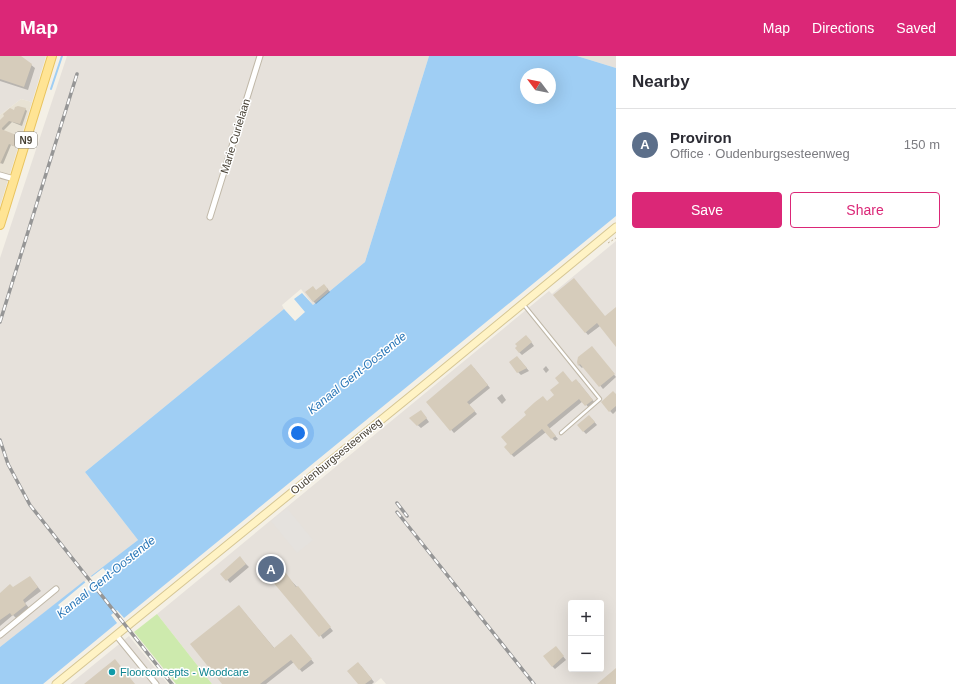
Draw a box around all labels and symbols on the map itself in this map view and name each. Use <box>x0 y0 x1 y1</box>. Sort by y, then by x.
north arrow <box>520 68 556 104</box>
street label: Marie Curielaan <box>218 97 252 175</box>
road number: N9 <box>15 132 37 148</box>
water label: Kanaal Gent-Oostende <box>305 329 409 417</box>
street label: Oudenburgsesteenweg <box>288 416 384 496</box>
your location <box>288 423 308 443</box>
water label: Kanaal Gent-Oostende <box>54 533 158 621</box>
pin: A <box>258 554 284 584</box>
place label: Floorconcepts - Woodcare <box>120 666 249 678</box>
marker: Floorconcepts - Woodcare <box>107 667 117 677</box>

